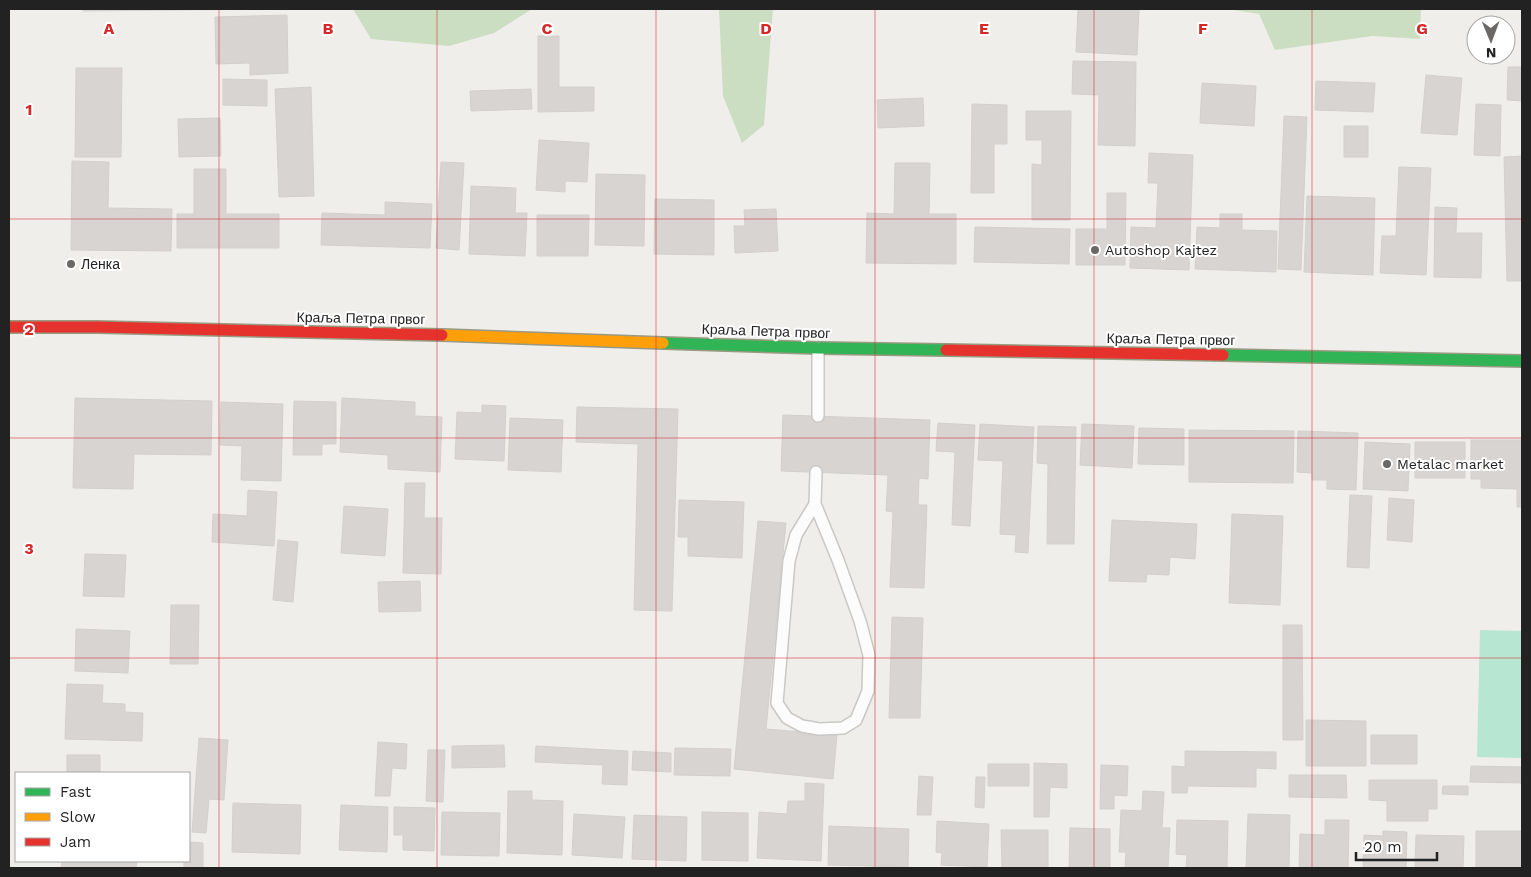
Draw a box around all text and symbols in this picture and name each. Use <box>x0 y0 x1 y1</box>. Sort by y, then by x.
north arrow <box>1466 15 1516 65</box>
text: A <box>104 19 115 38</box>
text: B <box>323 19 334 38</box>
text: C <box>542 19 553 38</box>
text: D <box>760 19 772 38</box>
text: E <box>979 19 989 38</box>
text: F <box>1198 19 1208 38</box>
text: G <box>1416 19 1428 38</box>
text: N <box>1486 45 1497 61</box>
text: 1 <box>26 100 32 119</box>
place label: Autoshop Kajtez <box>1105 242 1217 258</box>
marker: Autoshop Kajtez <box>1089 244 1101 256</box>
place label: Ленка <box>81 256 120 272</box>
marker: Ленка <box>65 258 77 270</box>
street label: Краља Петра првог <box>297 309 425 327</box>
text: 2 <box>24 320 34 339</box>
street label: Краља Петра првог <box>701 321 831 341</box>
street label: Краља Петра првог <box>1107 330 1235 348</box>
place label: Metalac market <box>1397 456 1504 472</box>
marker: Metalac market <box>1381 458 1393 470</box>
text: 3 <box>24 539 34 558</box>
legend <box>15 772 190 862</box>
text: Fast <box>60 783 92 801</box>
text: Slow <box>60 808 96 826</box>
scale bar <box>1356 830 1437 862</box>
text: Jam <box>60 833 91 851</box>
text: 20 m <box>1364 838 1402 856</box>

